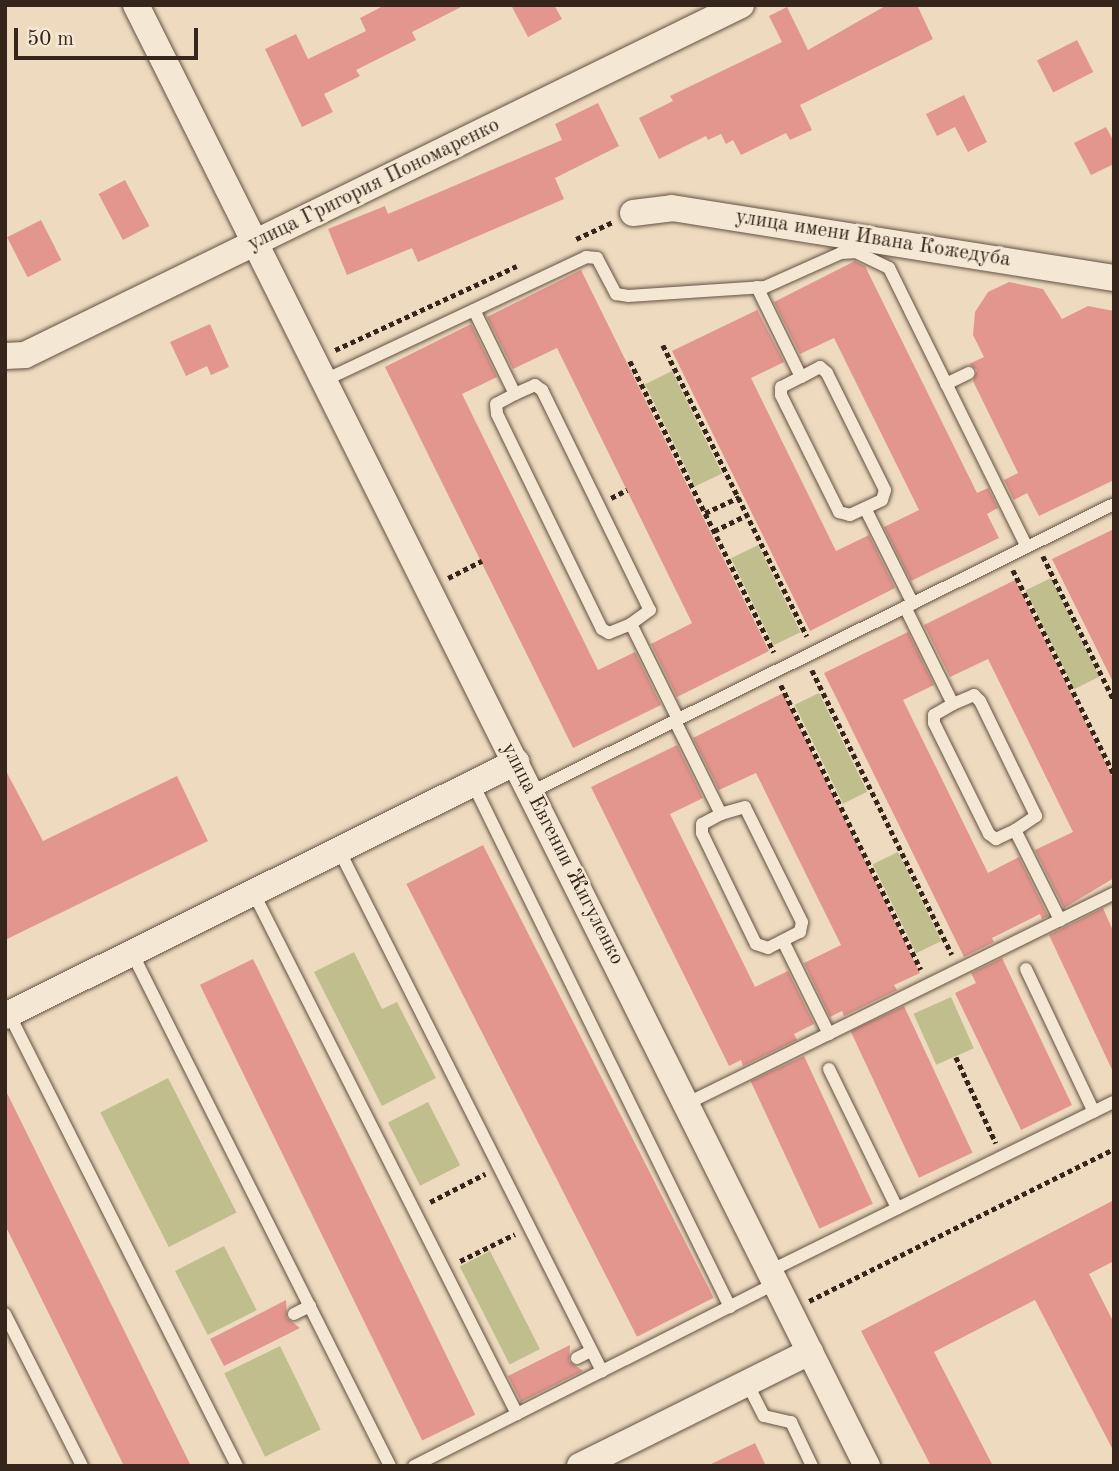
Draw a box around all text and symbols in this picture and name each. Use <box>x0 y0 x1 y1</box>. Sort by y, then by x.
scale bar <box>18 14 201 58</box>
text: 50 m <box>27 29 74 50</box>
street label: улица Григория Пономаренко <box>244 113 504 257</box>
street label: улица имени Ивана Кожедуба <box>734 205 1012 273</box>
street label: улица Евгении Жигуленко <box>495 739 629 969</box>

